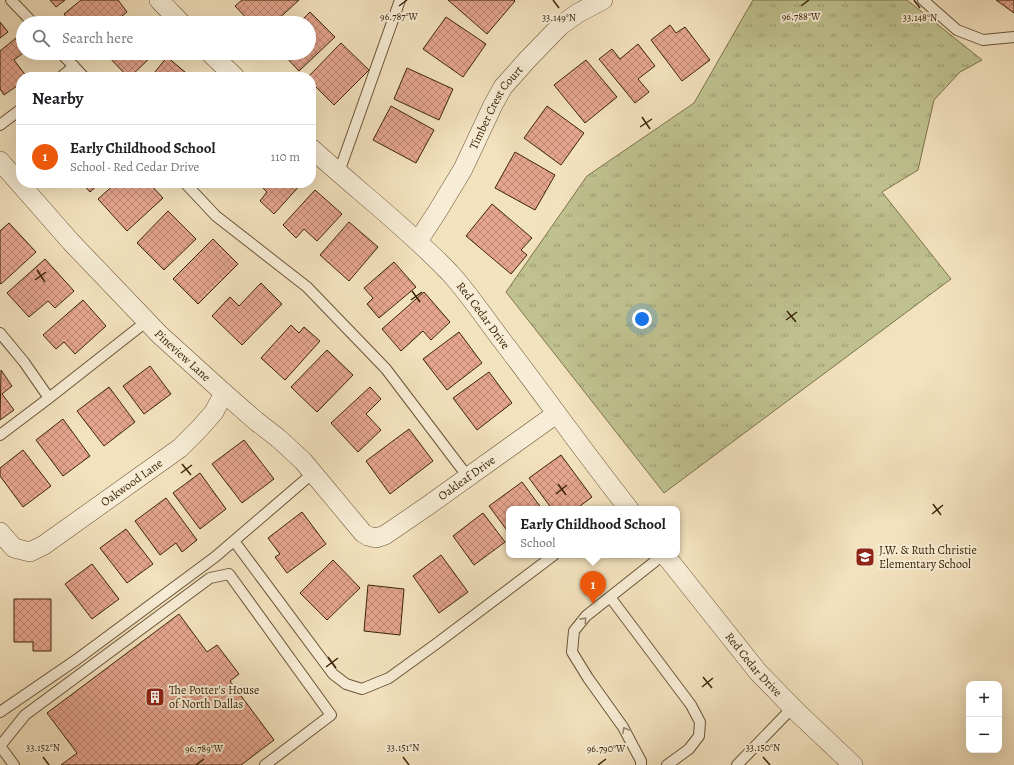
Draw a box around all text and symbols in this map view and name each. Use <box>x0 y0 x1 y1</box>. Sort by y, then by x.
text: 96.787°W <box>380 10 419 23</box>
text: 96.788°W <box>782 10 821 23</box>
text: 33.149°N <box>542 11 576 24</box>
text: 33.148°N <box>903 11 937 24</box>
search box <box>16 16 316 60</box>
icon: search <box>30 27 52 49</box>
text: Search here <box>62 28 133 48</box>
street label: Timber Crest Court <box>465 62 526 152</box>
text: Nearby <box>32 87 83 110</box>
text: Early Childhood School <box>70 138 215 158</box>
text: 1 <box>43 148 47 165</box>
text: 110 m <box>271 148 300 165</box>
text: School · Red Cedar Drive <box>70 158 199 175</box>
street label: Red Cedar Drive <box>453 279 514 352</box>
your location <box>632 309 652 329</box>
street label: Pineview Lane <box>151 326 214 385</box>
street label: Oakleaf Drive <box>435 452 499 504</box>
street label: Oakwood Lane <box>97 455 166 510</box>
popup <box>506 506 680 558</box>
text: Early Childhood School <box>520 514 666 534</box>
text: School <box>520 534 555 551</box>
place label: J.W. & Ruth Christie Elementary School <box>879 542 977 572</box>
school or university icon: J.W. & Ruth Christie Elementary School <box>854 546 876 568</box>
pin: 1 <box>580 571 606 604</box>
one-way arrow <box>579 617 586 625</box>
street label: Red Cedar Drive <box>722 629 786 700</box>
map controls <box>966 681 1002 753</box>
button: + <box>966 681 1002 717</box>
place label: The Potter's House of North Dallas <box>169 682 259 712</box>
building icon: The Potter's House of North Dallas <box>144 686 166 708</box>
button: − <box>966 717 1002 753</box>
one-way arrow <box>622 727 629 734</box>
text: 33.152°N <box>26 741 60 754</box>
text: 33.151°N <box>387 741 419 754</box>
text: 33.150°N <box>746 741 780 754</box>
text: 96.789°W <box>185 742 224 755</box>
text: 96.790°W <box>587 742 626 755</box>

